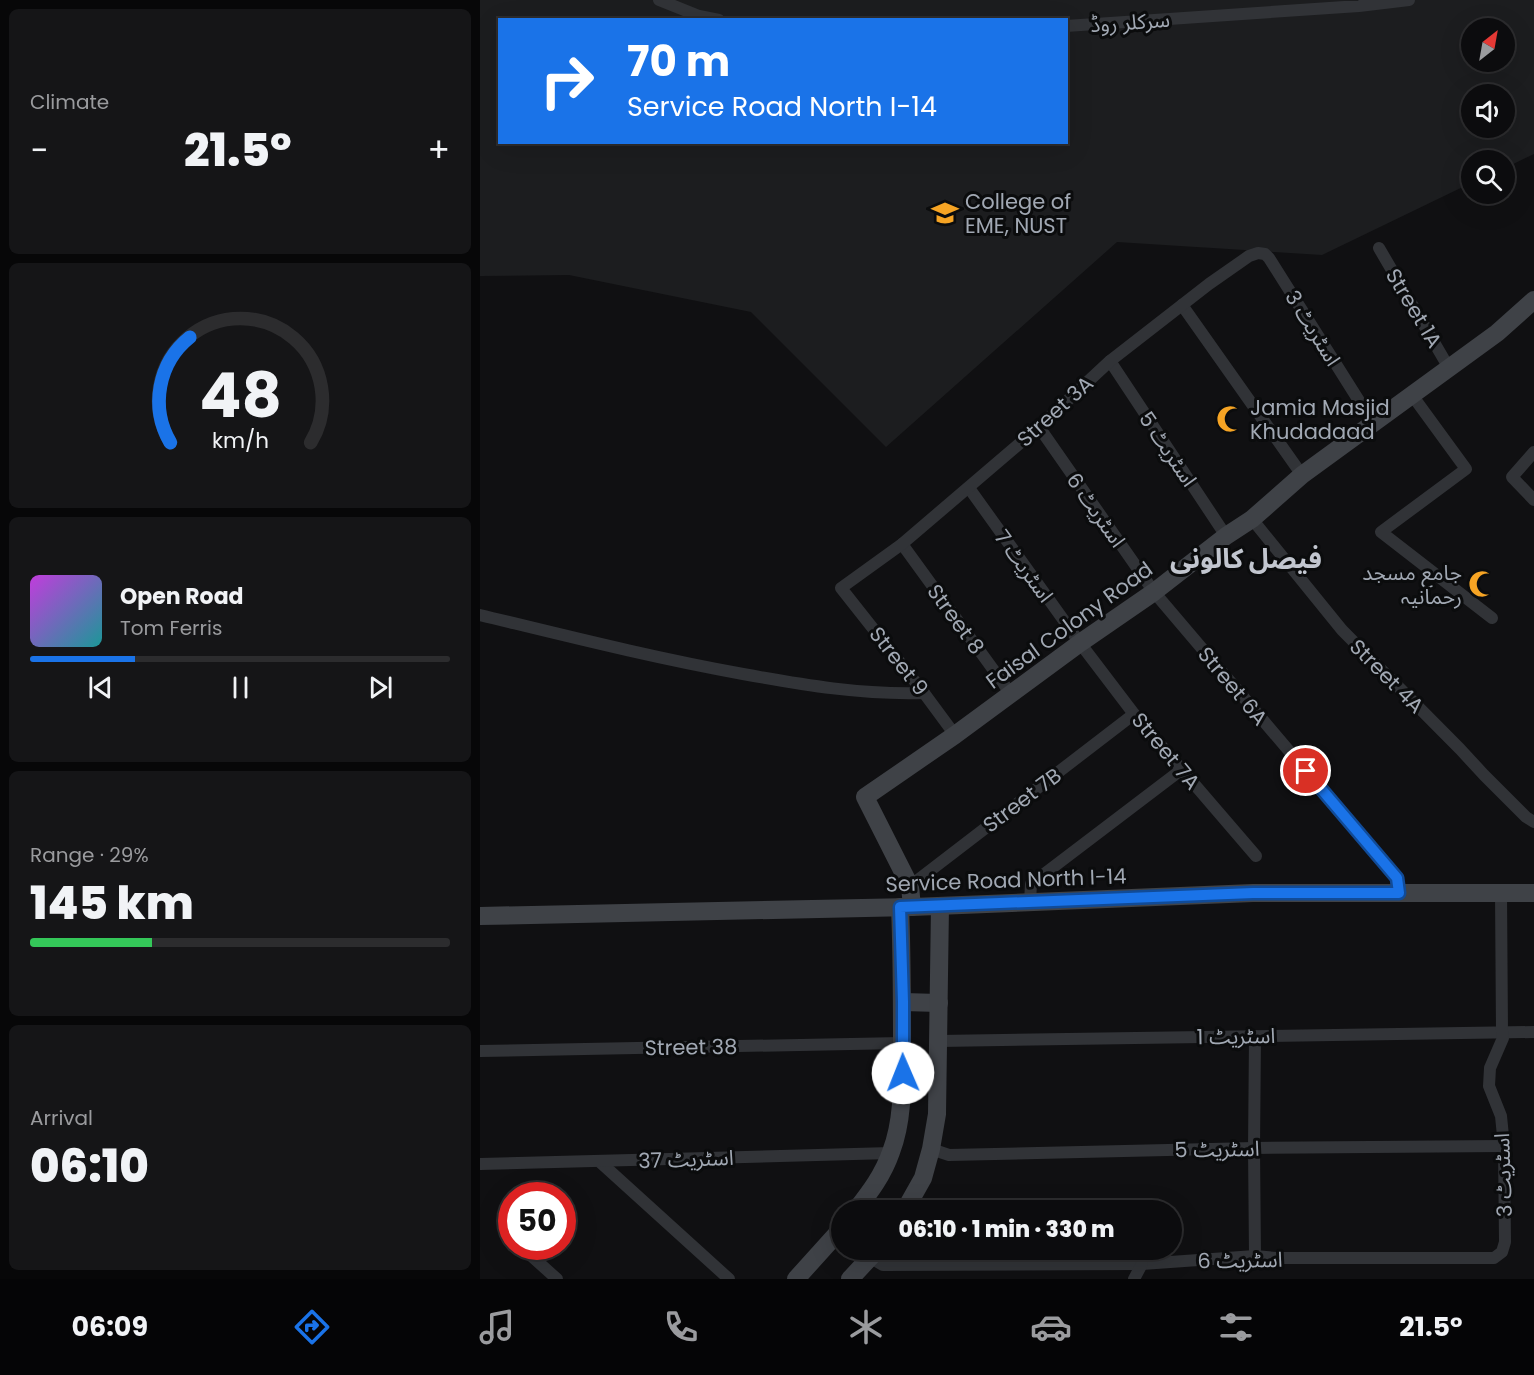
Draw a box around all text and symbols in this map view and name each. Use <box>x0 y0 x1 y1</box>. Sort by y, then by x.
street label: سرکلر روڈ <box>1089 5 1171 39</box>
north arrow <box>1461 18 1515 72</box>
map controls <box>1461 18 1515 204</box>
text: 70 m <box>627 32 730 91</box>
icon: right <box>528 42 606 120</box>
button: sound <box>1461 84 1515 138</box>
text: Climate <box>30 88 109 116</box>
text: Service Road North I-14 <box>627 88 937 125</box>
text: 21.5° <box>184 119 292 182</box>
text: − <box>30 127 48 174</box>
text: + <box>427 127 450 174</box>
button: search <box>1461 150 1515 204</box>
place label: College of EME, NUST <box>965 187 1071 240</box>
school or university icon: College of EME, NUST <box>930 198 960 228</box>
street label: Street 1A <box>1379 263 1449 353</box>
street label: اسٹریٹ 3 <box>1278 285 1348 371</box>
text: 48 <box>199 351 281 439</box>
street label: Street 3A <box>1011 369 1099 453</box>
place label: Jamia Masjid Khudadaad <box>1250 393 1390 446</box>
mosque icon: Jamia Masjid Khudadaad <box>1215 404 1245 434</box>
street label: اسٹریٹ 5 <box>1132 406 1204 492</box>
text: km/h <box>211 425 269 456</box>
street label: اسٹریٹ 6 <box>1060 467 1132 553</box>
street label: اسٹریٹ 7 <box>988 524 1060 608</box>
district label: فیصل کالونی <box>1170 540 1322 577</box>
street label: Faisal Colony Road <box>980 555 1158 695</box>
place label: جامع مسجد رحمانیہ <box>1362 558 1462 611</box>
mosque icon: جامع مسجد رحمانیہ <box>1467 569 1497 599</box>
street label: Street 8 <box>921 578 991 660</box>
text: Open Road <box>120 581 244 612</box>
text: Tom Ferris <box>120 614 222 642</box>
street label: Street 9 <box>863 620 935 702</box>
street label: Street 4A <box>1343 632 1431 720</box>
street label: Street 6A <box>1191 640 1275 732</box>
icon: previous <box>84 671 117 704</box>
icon: pause <box>224 671 257 704</box>
icon: next <box>364 671 397 704</box>
street label: Street 7A <box>1125 706 1207 796</box>
pin <box>1280 745 1331 796</box>
icon: arrive <box>1289 754 1322 787</box>
street label: Street 7B <box>977 761 1067 839</box>
text: Range · 29% <box>30 841 149 869</box>
street label: Service Road North I-14 <box>885 861 1127 899</box>
text: 145 km <box>30 872 194 935</box>
street label: اسٹریٹ 1 <box>1196 1021 1276 1051</box>
street label: Street 38 <box>644 1032 738 1062</box>
position arrow <box>871 1041 935 1105</box>
text: Arrival <box>30 1104 93 1132</box>
street label: اسٹریٹ 3 <box>1487 1132 1519 1218</box>
street label: اسٹریٹ 5 <box>1174 1134 1260 1164</box>
text: 06:10 <box>30 1135 149 1198</box>
street label: اسٹریٹ 37 <box>638 1143 734 1175</box>
speed limit sign: 50 <box>498 1182 576 1260</box>
text: 06:10 · 1 min · 330 m <box>898 1214 1115 1245</box>
street label: اسٹریٹ 6 <box>1197 1245 1283 1275</box>
icon: directions <box>291 1306 333 1348</box>
icon: music <box>476 1306 518 1348</box>
icon: phone <box>660 1306 702 1348</box>
icon: climate <box>845 1306 887 1348</box>
icon: car <box>1030 1306 1072 1348</box>
icon: filters <box>1215 1306 1257 1348</box>
text: 06:09 <box>71 1308 148 1345</box>
text: 21.5° <box>1399 1308 1463 1345</box>

